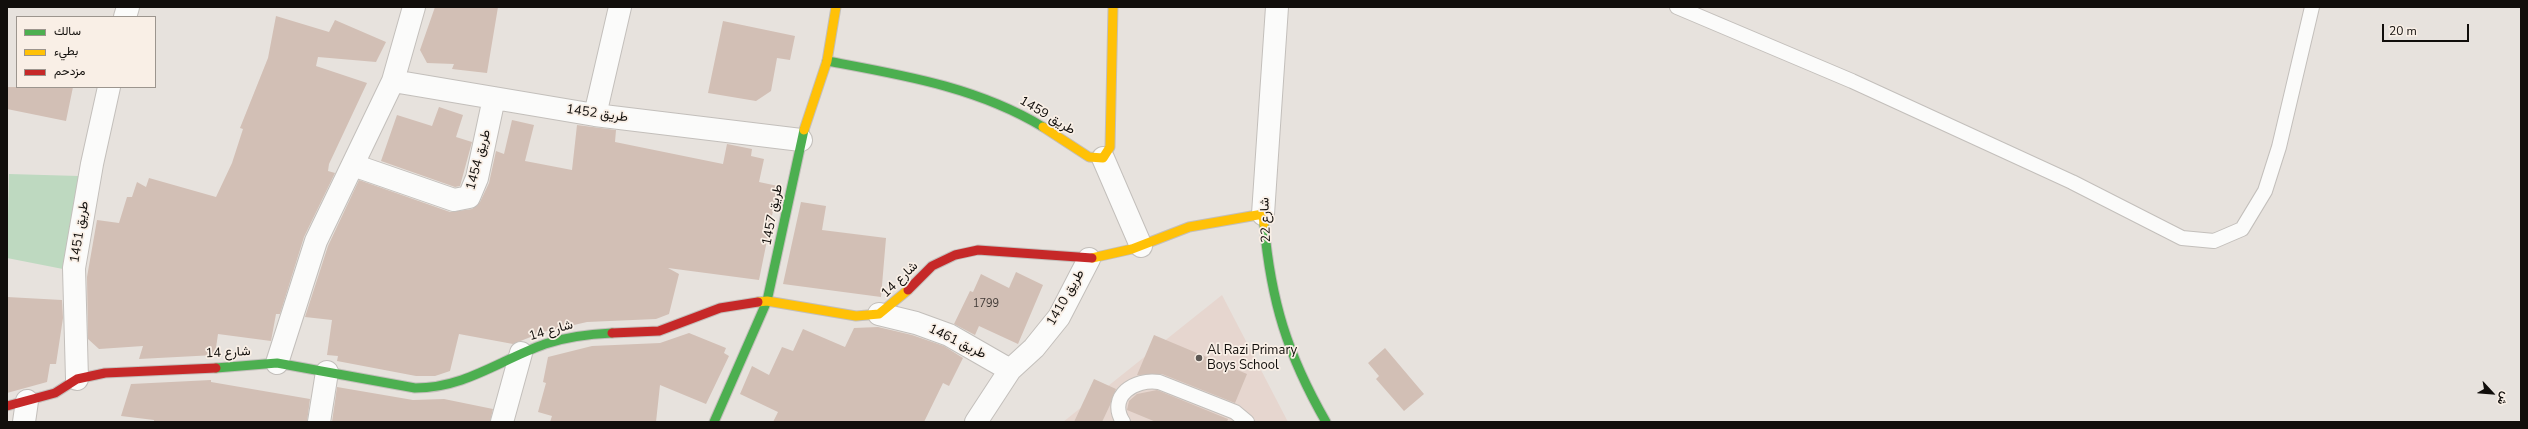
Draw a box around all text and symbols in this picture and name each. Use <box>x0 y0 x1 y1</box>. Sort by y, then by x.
legend <box>16 16 156 88</box>
scale bar <box>2384 16 2471 42</box>
text: سالك <box>54 23 81 39</box>
text: 20 m <box>2389 23 2417 39</box>
text: بطيء <box>54 43 78 59</box>
text: مزدحم <box>54 63 85 79</box>
street label: طريق 1459 <box>1016 93 1078 139</box>
street label: طريق 1452 <box>565 102 629 126</box>
street label: طريق 1454 <box>463 128 495 192</box>
street label: طريق 1457 <box>759 183 787 247</box>
street label: شارع 22 <box>1257 197 1275 243</box>
street label: طريق 1451 <box>67 200 93 264</box>
street label: شارع 14 <box>878 259 922 301</box>
street label: طريق 1410 <box>1044 267 1088 329</box>
house number: 1799 <box>973 297 999 311</box>
street label: شارع 14 <box>527 317 575 345</box>
street label: طريق 1461 <box>926 321 988 363</box>
place label: Al Razi Primary Boys School <box>1207 343 1297 374</box>
street label: شارع 14 <box>205 344 251 362</box>
marker: Al Razi Primary Boys School <box>1194 353 1204 363</box>
north arrow <box>2472 373 2512 413</box>
text: ش <box>2494 389 2513 408</box>

